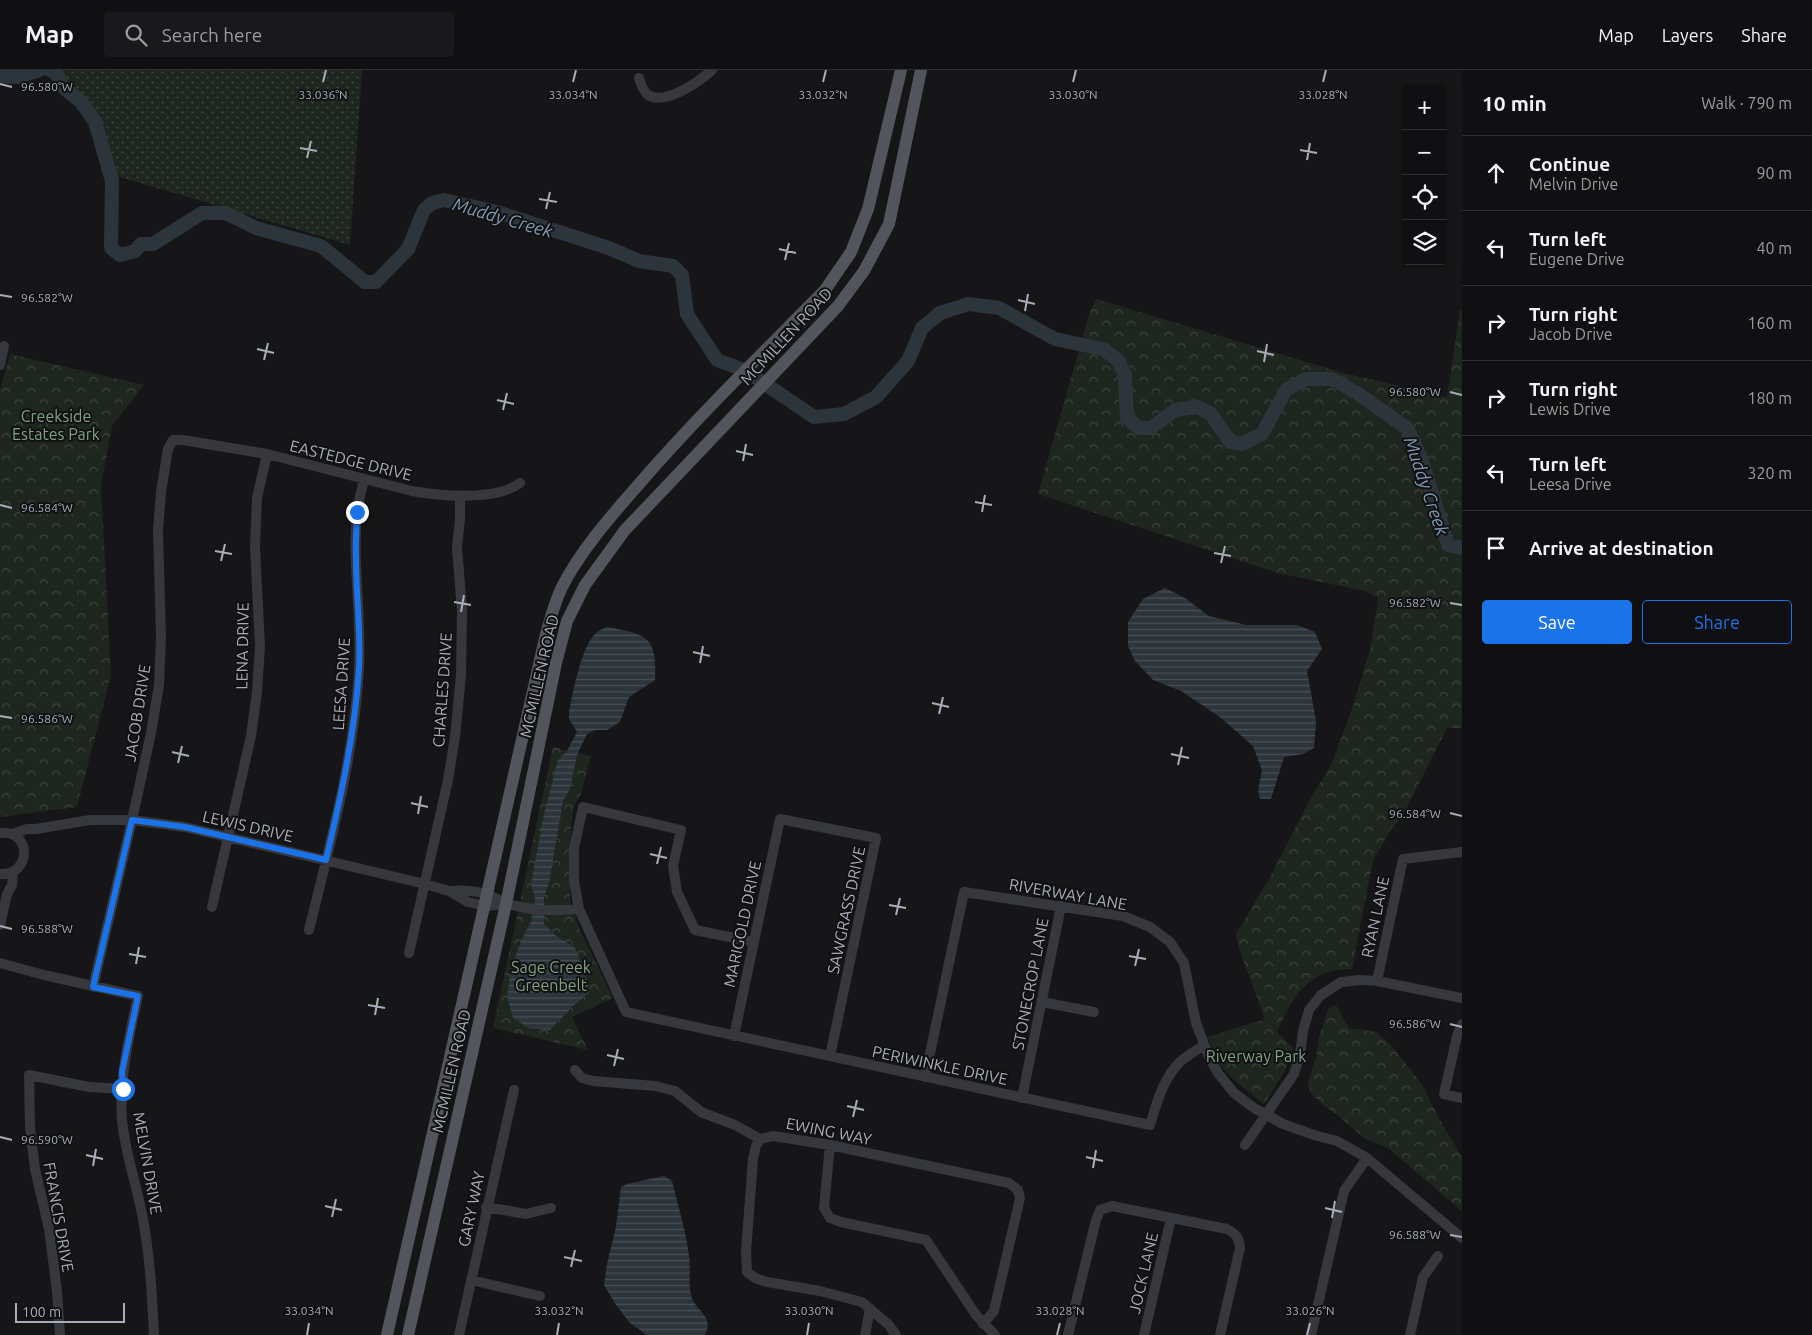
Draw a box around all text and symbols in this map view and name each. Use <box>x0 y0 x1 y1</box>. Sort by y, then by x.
search box <box>104 12 454 57</box>
text: Map <box>25 21 74 48</box>
icon: search <box>122 21 150 49</box>
text: Search here <box>162 24 262 46</box>
text: Map <box>1598 25 1634 45</box>
text: Layers <box>1662 25 1713 45</box>
text: Share <box>1741 25 1787 45</box>
text: 96.580°W <box>21 80 73 93</box>
map controls <box>1402 85 1447 265</box>
button: + <box>1402 85 1447 130</box>
text: 33.036°N <box>298 88 348 101</box>
text: 33.034°N <box>548 88 598 101</box>
text: 33.032°N <box>798 88 848 101</box>
text: 33.030°N <box>1048 88 1098 101</box>
text: 33.028°N <box>1298 88 1348 101</box>
text: 10 min <box>1482 91 1547 115</box>
text: Walk · 790 m <box>1701 94 1792 112</box>
button: − <box>1402 130 1447 175</box>
text: Continue <box>1529 153 1610 175</box>
icon: ahead <box>1482 159 1510 187</box>
text: 90 m <box>1756 164 1792 182</box>
button: locate <box>1402 175 1447 220</box>
text: Melvin Drive <box>1529 175 1618 193</box>
water label: Muddy Creek <box>451 193 556 241</box>
button: layers <box>1402 220 1447 265</box>
text: Turn left <box>1529 228 1607 250</box>
icon: left <box>1482 234 1510 262</box>
text: 40 m <box>1756 239 1792 257</box>
text: Eugene Drive <box>1529 250 1625 268</box>
street label: MCMILLEN ROAD <box>736 284 836 388</box>
text: 96.582°W <box>21 291 73 304</box>
text: Turn right <box>1529 303 1617 325</box>
icon: right <box>1482 309 1510 337</box>
text: 160 m <box>1747 314 1792 332</box>
text: Jacob Drive <box>1529 325 1613 343</box>
text: Turn right <box>1529 378 1617 400</box>
icon: right <box>1482 384 1510 412</box>
text: 96.580°W <box>1389 385 1441 398</box>
text: 180 m <box>1747 389 1792 407</box>
text: Lewis Drive <box>1529 400 1611 418</box>
park label: Creekside Estates Park <box>12 407 100 443</box>
water label: Muddy Creek <box>1401 434 1453 539</box>
street label: EASTEDGE DRIVE <box>288 436 414 484</box>
text: Turn left <box>1529 453 1607 475</box>
icon: left <box>1482 459 1510 487</box>
text: 320 m <box>1747 464 1792 482</box>
text: Leesa Drive <box>1529 475 1611 493</box>
text: 96.584°W <box>21 501 73 514</box>
route end <box>346 501 369 524</box>
icon: arrive <box>1482 534 1510 562</box>
text: Arrive at destination <box>1529 537 1714 559</box>
text: 96.582°W <box>1389 596 1441 609</box>
button: Save <box>1482 600 1632 644</box>
button: Share <box>1642 600 1792 644</box>
street label: LENA DRIVE <box>232 602 252 690</box>
street label: MCMILLEN ROAD <box>516 613 562 739</box>
street label: CHARLES DRIVE <box>429 632 455 748</box>
street label: LEESA DRIVE <box>329 637 353 731</box>
street label: JACOB DRIVE <box>120 663 154 763</box>
text: 96.586°W <box>21 712 73 725</box>
street label: LEWIS DRIVE <box>201 807 295 845</box>
text: 96.584°W <box>1389 807 1441 820</box>
street label: SAWGRASS DRIVE <box>824 845 868 975</box>
street label: MARIGOLD DRIVE <box>720 859 764 989</box>
street label: RIVERWAY LANE <box>1008 875 1128 913</box>
street label: RYAN LANE <box>1358 875 1392 959</box>
street label: STONECROP LANE <box>1008 916 1052 1052</box>
text: 96.588°W <box>21 922 73 935</box>
park label: Sage Creek Greenbelt <box>511 958 591 994</box>
street label: MCMILLEN ROAD <box>428 1008 474 1134</box>
text: 96.586°W <box>1389 1017 1441 1030</box>
street label: PERIWINKLE DRIVE <box>871 1042 1009 1088</box>
park label: Riverway Park <box>1206 1047 1306 1065</box>
route start <box>112 1078 135 1101</box>
street label: MELVIN DRIVE <box>130 1110 166 1216</box>
street label: EWING WAY <box>785 1114 874 1148</box>
text: 96.590°W <box>21 1133 73 1146</box>
street label: FRANCIS DRIVE <box>40 1161 78 1273</box>
street label: GARY WAY <box>454 1169 488 1248</box>
text: 96.588°W <box>1389 1228 1441 1241</box>
street label: JOCK LANE <box>1125 1231 1161 1315</box>
scale bar <box>15 1300 125 1323</box>
text: 100 m <box>22 1304 61 1320</box>
text: 33.034°N <box>284 1304 334 1317</box>
text: 33.032°N <box>534 1304 584 1317</box>
text: 33.030°N <box>784 1304 834 1317</box>
text: 33.028°N <box>1035 1304 1085 1317</box>
text: 33.026°N <box>1285 1304 1335 1317</box>

